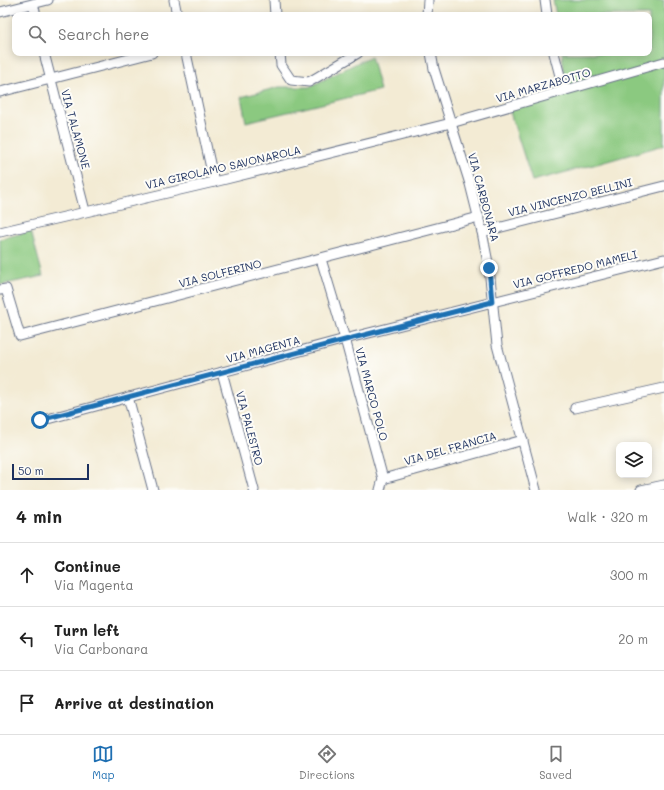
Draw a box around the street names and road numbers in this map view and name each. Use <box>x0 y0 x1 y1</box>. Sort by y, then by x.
street label: VIA MARZABOTTO <box>494 64 592 106</box>
street label: VIA TALAMONE <box>58 87 94 171</box>
street label: VIA GIROLAMO SAVONAROLA <box>144 142 302 192</box>
street label: VIA CARBONARA <box>465 151 503 243</box>
street label: VIA VINCENZO BELLINI <box>506 174 634 220</box>
street label: VIA GOFFREDO MAMELI <box>511 246 639 292</box>
street label: VIA SOLFERINO <box>177 255 263 291</box>
street label: VIA MAGENTA <box>224 332 302 366</box>
street label: VIA MARCO POLO <box>352 345 392 443</box>
street label: VIA PALESTRO <box>233 389 267 467</box>
street label: VIA DEL FRANCIA <box>402 428 498 468</box>

